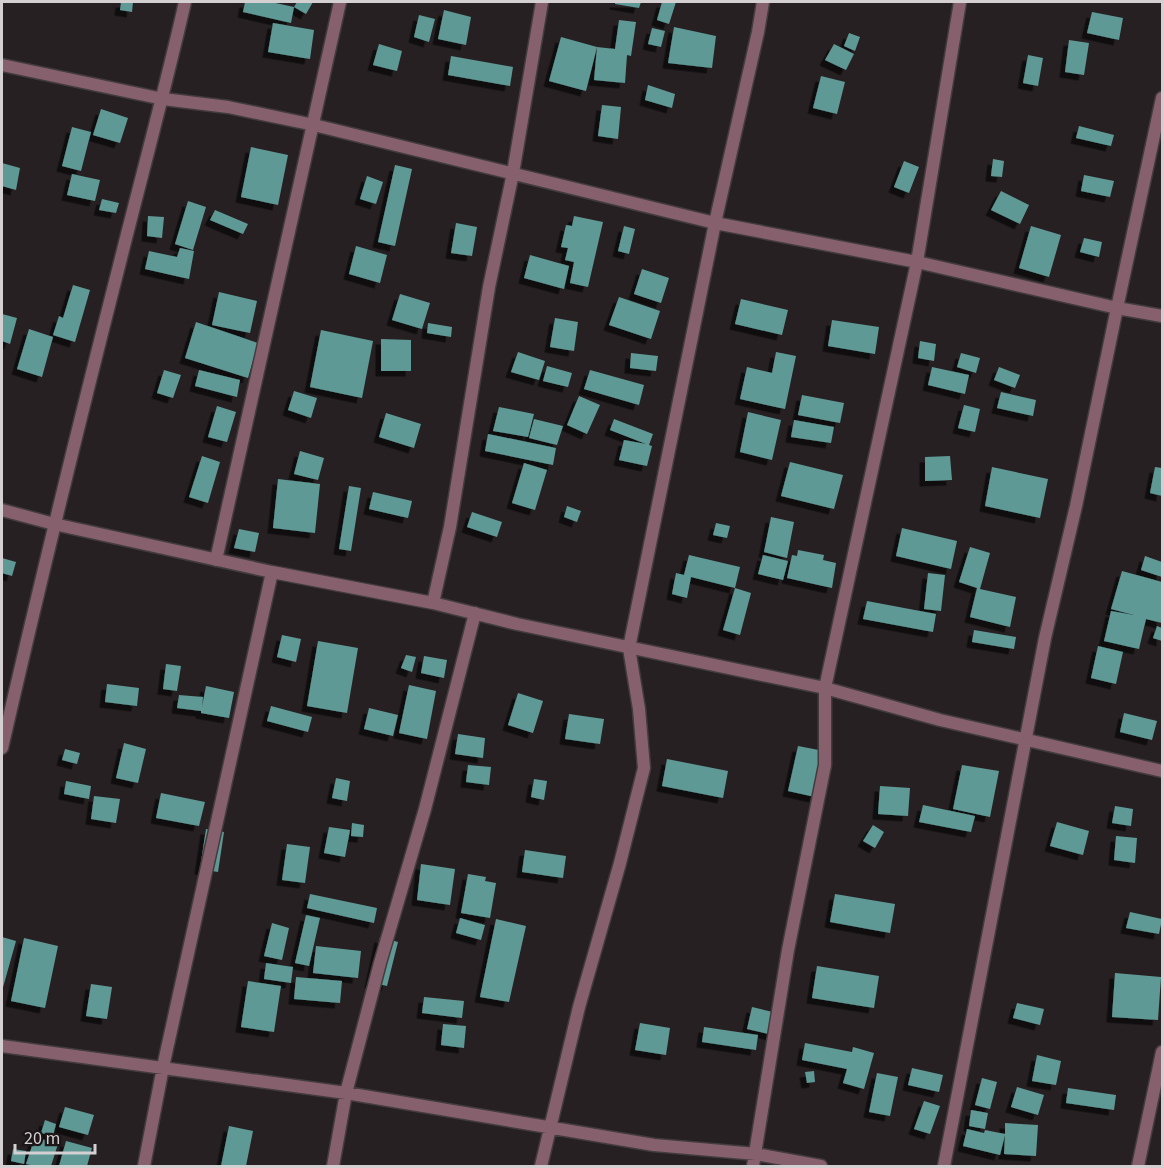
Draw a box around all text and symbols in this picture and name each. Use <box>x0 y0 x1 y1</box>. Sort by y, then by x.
scale bar <box>15 1117 94 1155</box>
text: 20 m <box>24 1126 60 1151</box>

